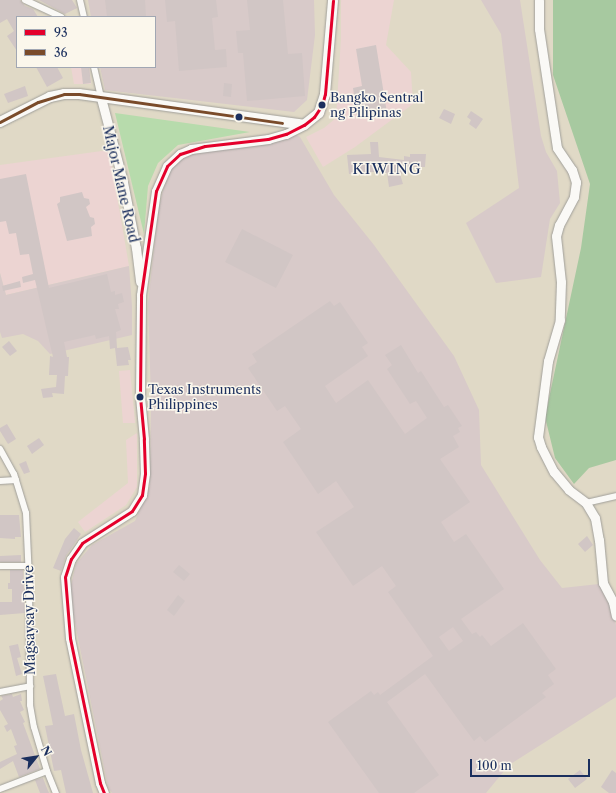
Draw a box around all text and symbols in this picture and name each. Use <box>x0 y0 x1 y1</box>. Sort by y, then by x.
legend <box>16 16 156 68</box>
text: 93 <box>54 25 68 40</box>
text: 36 <box>54 45 68 60</box>
place label: Bangko Sentral ng Pilipinas <box>330 90 423 121</box>
marker: Bangko Sentral ng Pilipinas <box>317 100 327 110</box>
unlabelled marker <box>234 112 244 122</box>
street label: Major Mane Road <box>99 124 143 244</box>
district label: KIWING <box>352 160 422 178</box>
place label: Texas Instruments Philippines <box>148 382 261 413</box>
marker: Texas Instruments Philippines <box>135 392 145 402</box>
street label: Magsaysay Drive <box>20 565 38 675</box>
north arrow <box>16 737 56 777</box>
text: N <box>38 743 55 759</box>
scale bar <box>472 751 592 777</box>
text: 100 m <box>477 758 512 773</box>

